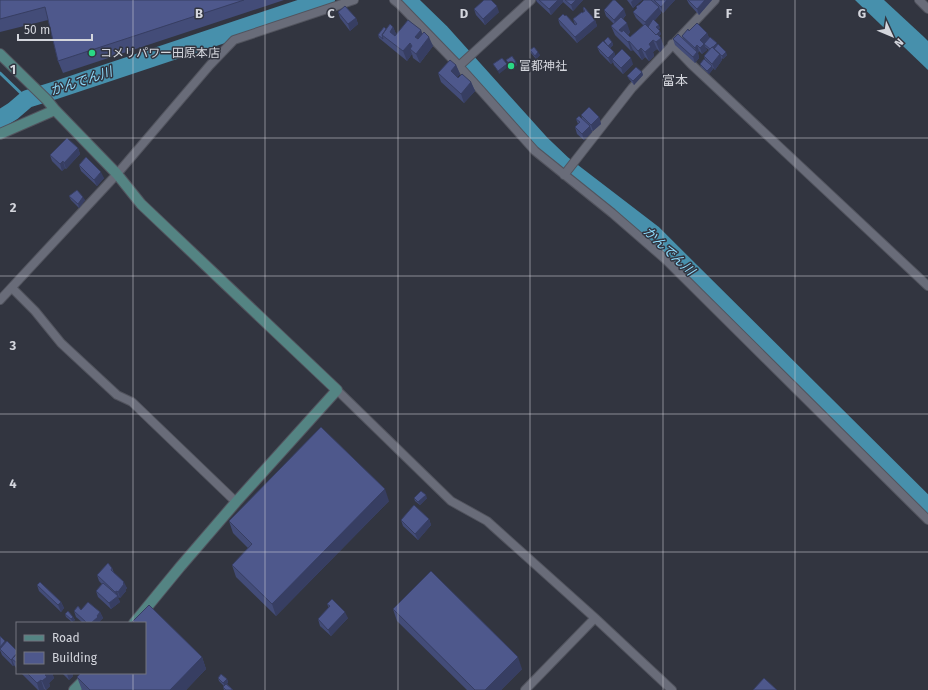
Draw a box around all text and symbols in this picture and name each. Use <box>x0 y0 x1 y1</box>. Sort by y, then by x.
text: B <box>195 6 203 21</box>
text: C <box>327 6 335 21</box>
text: D <box>460 6 469 21</box>
text: E <box>594 6 601 21</box>
text: F <box>726 6 733 21</box>
text: G <box>858 6 866 21</box>
scale bar <box>18 16 92 42</box>
north arrow <box>872 16 912 56</box>
text: 50 m <box>24 23 50 37</box>
text: N <box>892 35 906 50</box>
place label: コメリパワー田原本店 <box>100 46 220 60</box>
marker: コメリパワー田原本店 <box>87 48 97 58</box>
place label: 富都神社 <box>519 59 567 73</box>
marker: 富都神社 <box>506 61 516 71</box>
text: 1 <box>10 62 16 77</box>
water label: かんでん川 <box>48 63 116 98</box>
district label: 富本 <box>662 73 688 88</box>
text: 2 <box>10 200 17 215</box>
water label: かんでん川 <box>640 224 699 280</box>
text: 3 <box>9 338 17 353</box>
text: 4 <box>9 476 17 491</box>
legend <box>16 622 146 674</box>
text: Road <box>52 631 80 645</box>
text: Building <box>52 651 98 665</box>

